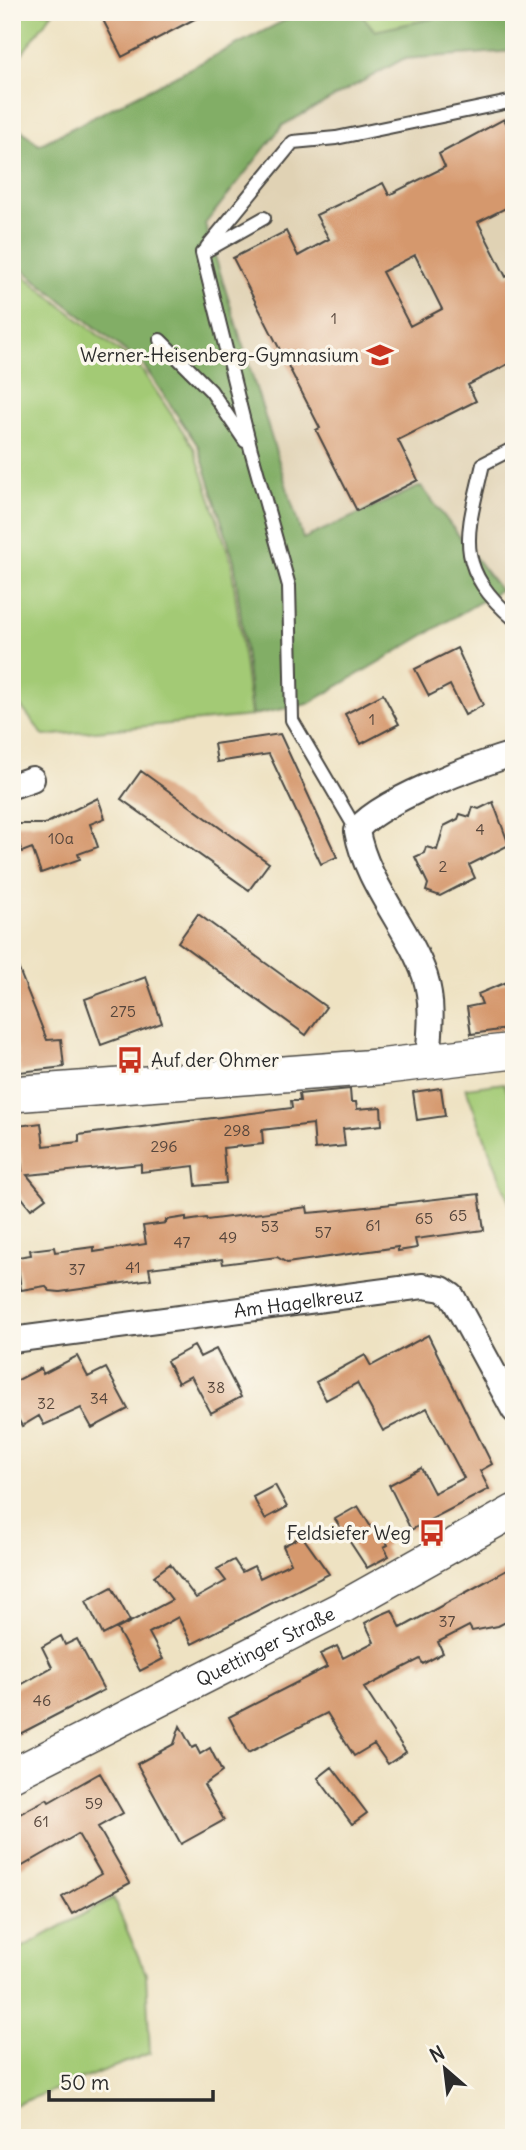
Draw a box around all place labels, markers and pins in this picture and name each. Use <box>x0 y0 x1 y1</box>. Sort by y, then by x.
school or university icon: Werner-Heisenberg-Gymnasium <box>365 340 395 370</box>
place label: Werner-Heisenberg-Gymnasium <box>80 343 359 367</box>
bus stop icon: Auf der Ohmer <box>115 1045 145 1075</box>
place label: Auf der Ohmer <box>151 1048 279 1072</box>
bus stop icon: Feldsiefer Weg <box>417 1518 447 1548</box>
place label: Feldsiefer Weg <box>287 1521 411 1545</box>

